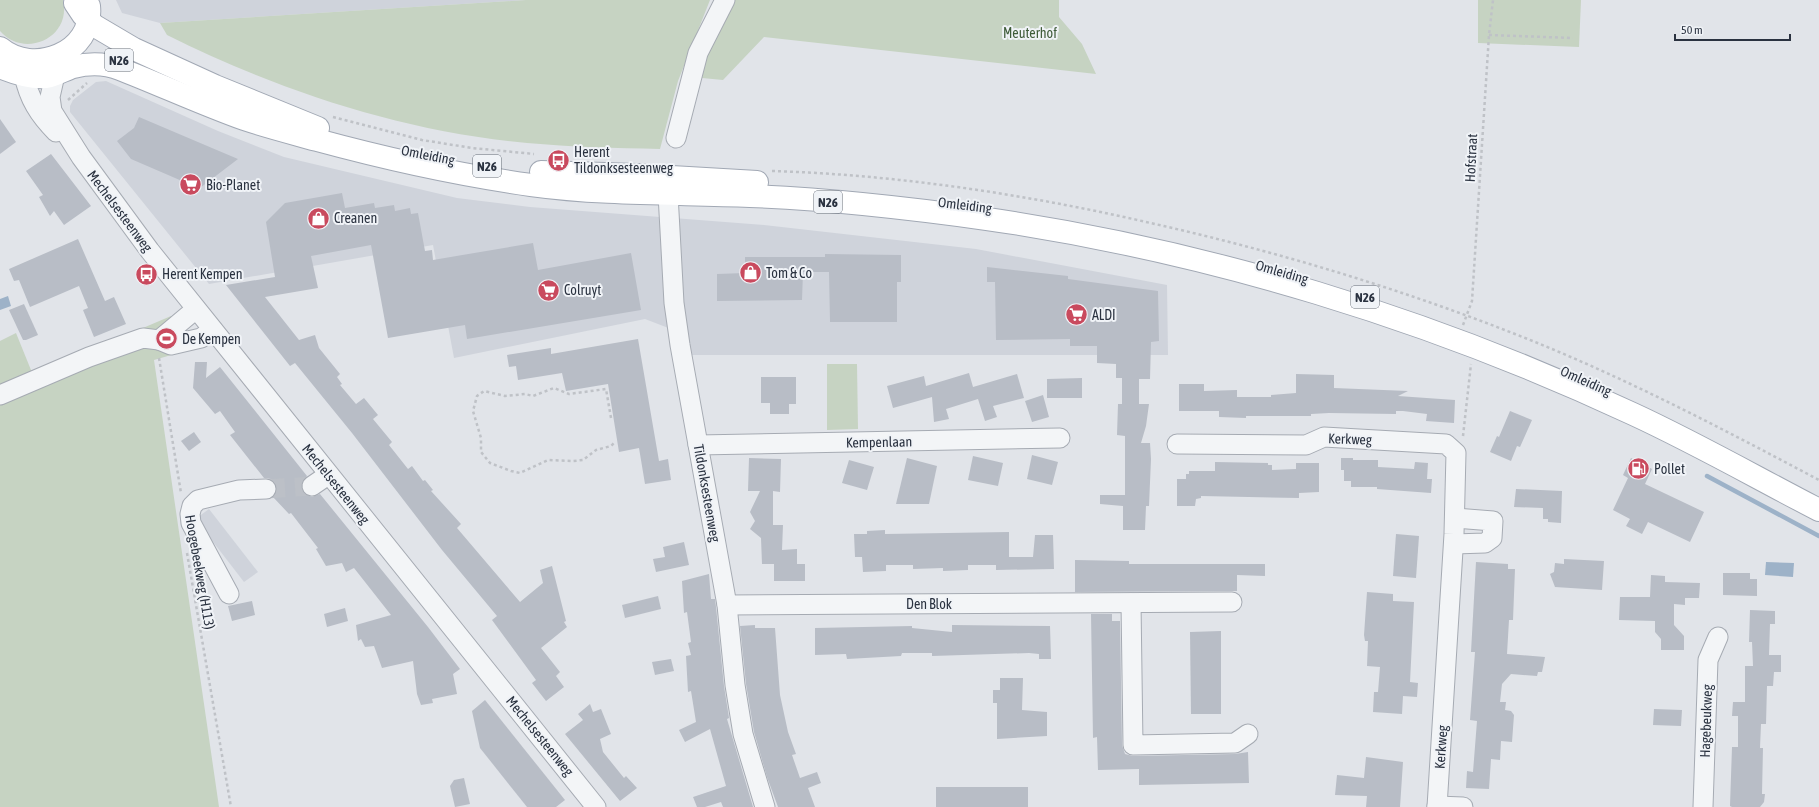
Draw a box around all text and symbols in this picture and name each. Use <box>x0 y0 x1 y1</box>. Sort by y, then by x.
scale bar <box>1675 16 1790 42</box>
text: 50 m <box>1681 23 1703 37</box>
park label: Meuterhof <box>1003 25 1057 41</box>
road number: N26 <box>105 49 133 71</box>
street label: Hofstraat <box>1462 133 1480 183</box>
street label: Omleiding <box>400 142 456 168</box>
place label: Herent Tildonksesteenweg <box>574 144 673 176</box>
bus stop icon: Herent Tildonksesteenweg <box>546 147 572 173</box>
road number: N26 <box>473 155 501 177</box>
street label: Mechelsesteenweg <box>84 167 156 255</box>
supermarket icon: Bio-Planet <box>177 172 203 198</box>
place label: Bio-Planet <box>206 177 260 193</box>
road number: N26 <box>814 191 842 213</box>
street label: Omleiding <box>937 194 993 216</box>
shop icon: Creanen <box>305 205 331 231</box>
place label: Creanen <box>334 210 377 226</box>
street label: Omleiding <box>1254 257 1310 287</box>
shop icon: Tom & Co <box>738 260 764 286</box>
bus stop icon: Herent Kempen <box>134 261 160 287</box>
place label: Tom & Co <box>766 265 812 281</box>
place label: Herent Kempen <box>162 266 243 282</box>
supermarket icon: Colruyt <box>535 277 561 303</box>
place label: Colruyt <box>564 282 601 298</box>
road number: N26 <box>1351 286 1379 308</box>
supermarket icon: ALDI <box>1064 302 1090 328</box>
place label: ALDI <box>1092 307 1116 323</box>
sports icon: De Kempen <box>154 326 180 352</box>
place label: De Kempen <box>182 331 241 347</box>
street label: Omleiding <box>1558 363 1614 399</box>
street label: Kerkweg <box>1328 430 1372 448</box>
street label: Kempenlaan <box>846 433 912 451</box>
street label: Mechelsesteenweg <box>299 441 373 527</box>
street label: Tildonksesteenweg <box>691 443 723 543</box>
fuel station icon: Pollet <box>1625 456 1651 482</box>
place label: Pollet <box>1654 461 1685 477</box>
street label: Hoogebeekweg (H113) <box>182 514 218 630</box>
street label: Den Blok <box>906 596 952 612</box>
street label: Hagebeukweg <box>1697 684 1715 758</box>
street label: Mechelsesteenweg <box>503 693 577 779</box>
street label: Kerkweg <box>1431 725 1451 769</box>

